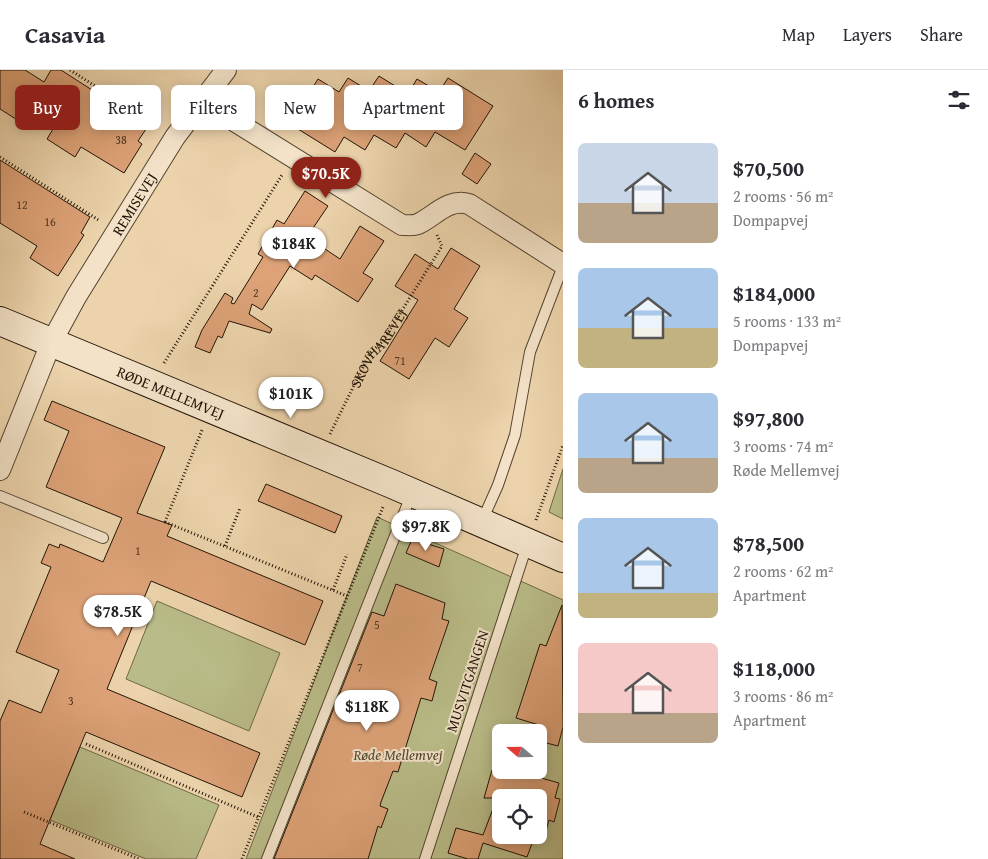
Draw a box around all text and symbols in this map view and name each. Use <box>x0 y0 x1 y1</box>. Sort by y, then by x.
text: Casavia <box>25 17 105 52</box>
text: Map <box>782 21 815 48</box>
text: Layers <box>843 21 892 48</box>
text: Share <box>920 21 963 48</box>
chip: Buy <box>15 85 80 130</box>
chip: Rent <box>90 85 161 130</box>
chip: Filters <box>171 85 255 130</box>
chip: New <box>265 85 334 130</box>
chip: Apartment <box>344 85 463 130</box>
text: 6 homes <box>578 85 654 116</box>
icon: filters <box>945 86 973 114</box>
house number: 38 <box>115 131 127 148</box>
text: $70,500 <box>733 153 804 184</box>
pin: $70.5K <box>285 156 367 199</box>
text: $70.5K <box>302 161 350 185</box>
icon: home <box>618 163 678 223</box>
street label: REMISEVEJ <box>106 168 161 239</box>
text: 2 rooms · 56 m² <box>733 184 833 208</box>
house number: 12 <box>16 196 28 213</box>
text: Dompapvej <box>733 208 808 232</box>
house number: 16 <box>44 213 56 230</box>
pin: $184K <box>259 226 329 269</box>
text: $184K <box>272 231 316 255</box>
text: $184,000 <box>733 278 815 309</box>
house number: 2 <box>253 284 259 301</box>
icon: home <box>618 288 678 348</box>
street label: SKOVHAREVEJ <box>344 304 412 391</box>
text: 5 rooms · 133 m² <box>733 309 841 333</box>
text: Dompapvej <box>733 333 808 357</box>
house number: 71 <box>394 352 406 369</box>
street label: RØDE MELLEMVEJ <box>114 360 228 424</box>
pin: $101K <box>256 376 326 419</box>
text: $101K <box>269 381 313 405</box>
text: $97,800 <box>733 403 804 434</box>
icon: home <box>618 413 678 473</box>
text: 3 rooms · 74 m² <box>733 434 833 458</box>
text: Røde Mellemvej <box>733 458 840 482</box>
pin: $97.8K <box>385 510 467 552</box>
text: $97.8K <box>402 514 450 538</box>
text: $78,500 <box>733 528 804 559</box>
icon: home <box>618 538 678 598</box>
house number: 1 <box>135 542 141 559</box>
text: 2 rooms · 62 m² <box>733 559 833 583</box>
text: Apartment <box>733 583 806 607</box>
pin: $78.5K <box>77 594 159 637</box>
text: $78.5K <box>94 599 142 623</box>
house number: 5 <box>374 616 380 633</box>
street label: MUSVITGANGEN <box>441 627 493 735</box>
text: $118,000 <box>733 653 815 684</box>
house number: 7 <box>357 659 363 676</box>
icon: home <box>618 663 678 723</box>
text: 3 rooms · 86 m² <box>733 684 833 708</box>
pin: $118K <box>332 690 402 732</box>
house number: 3 <box>68 692 74 709</box>
text: $118K <box>345 694 389 718</box>
text: Apartment <box>733 708 806 732</box>
north arrow <box>492 724 548 779</box>
map controls <box>492 724 547 844</box>
park label: Røde Mellemvej <box>352 744 443 765</box>
button: locate <box>492 789 547 844</box>

